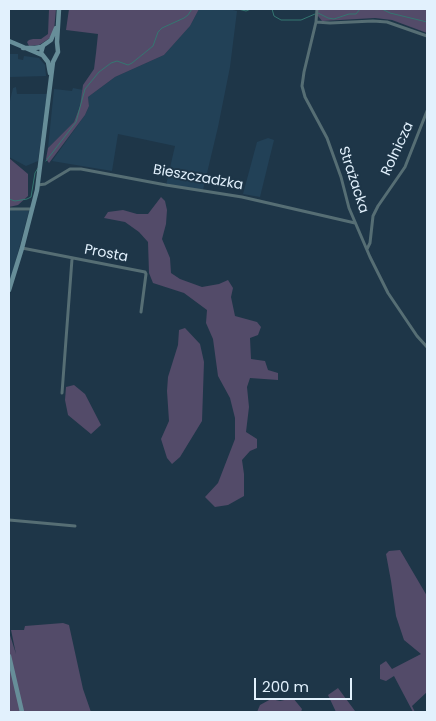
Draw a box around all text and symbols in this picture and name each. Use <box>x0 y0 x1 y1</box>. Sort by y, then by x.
street label: Rolnicza <box>378 119 418 179</box>
street label: Strażacka <box>334 145 372 215</box>
street label: Bieszczadzka <box>152 162 244 194</box>
street label: Prosta <box>83 242 129 266</box>
scale bar <box>256 668 354 700</box>
text: 200 m <box>262 676 309 697</box>

